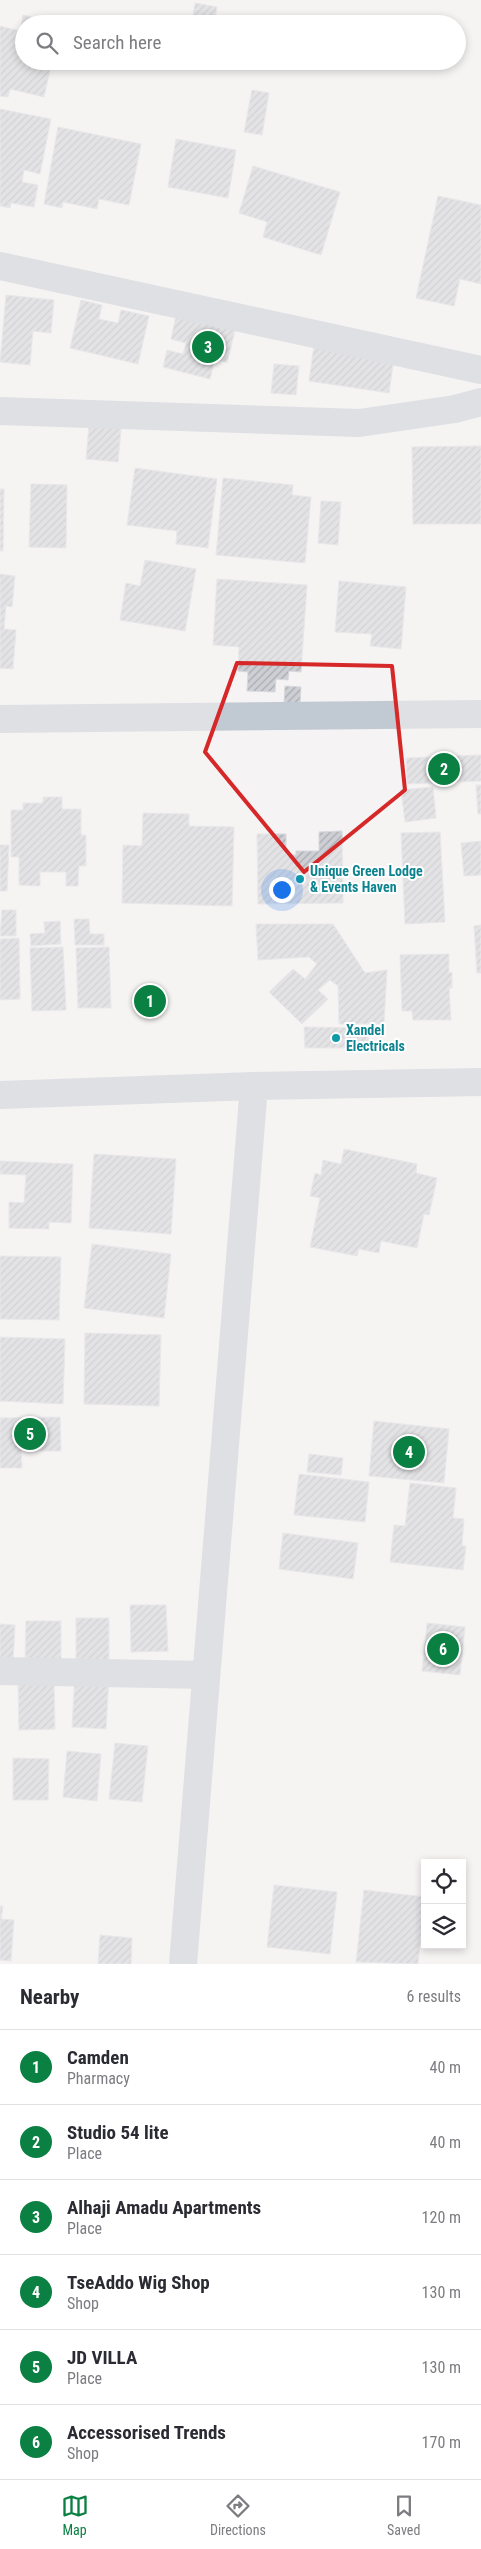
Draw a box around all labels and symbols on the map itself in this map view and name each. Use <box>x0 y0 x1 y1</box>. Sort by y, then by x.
pin: 3 <box>192 328 224 366</box>
pin: 2 <box>428 750 460 788</box>
place label: Unique Green Lodge & Events Haven <box>310 863 423 895</box>
marker: Unique Green Lodge & Events Haven <box>294 873 306 885</box>
your location <box>269 877 295 903</box>
pin: 1 <box>134 982 166 1020</box>
place label: Xandel Electricals <box>346 1022 405 1054</box>
marker: Xandel Electricals <box>330 1032 342 1044</box>
pin: 5 <box>14 1415 46 1453</box>
pin: 4 <box>393 1433 425 1471</box>
pin: 6 <box>427 1630 459 1668</box>

